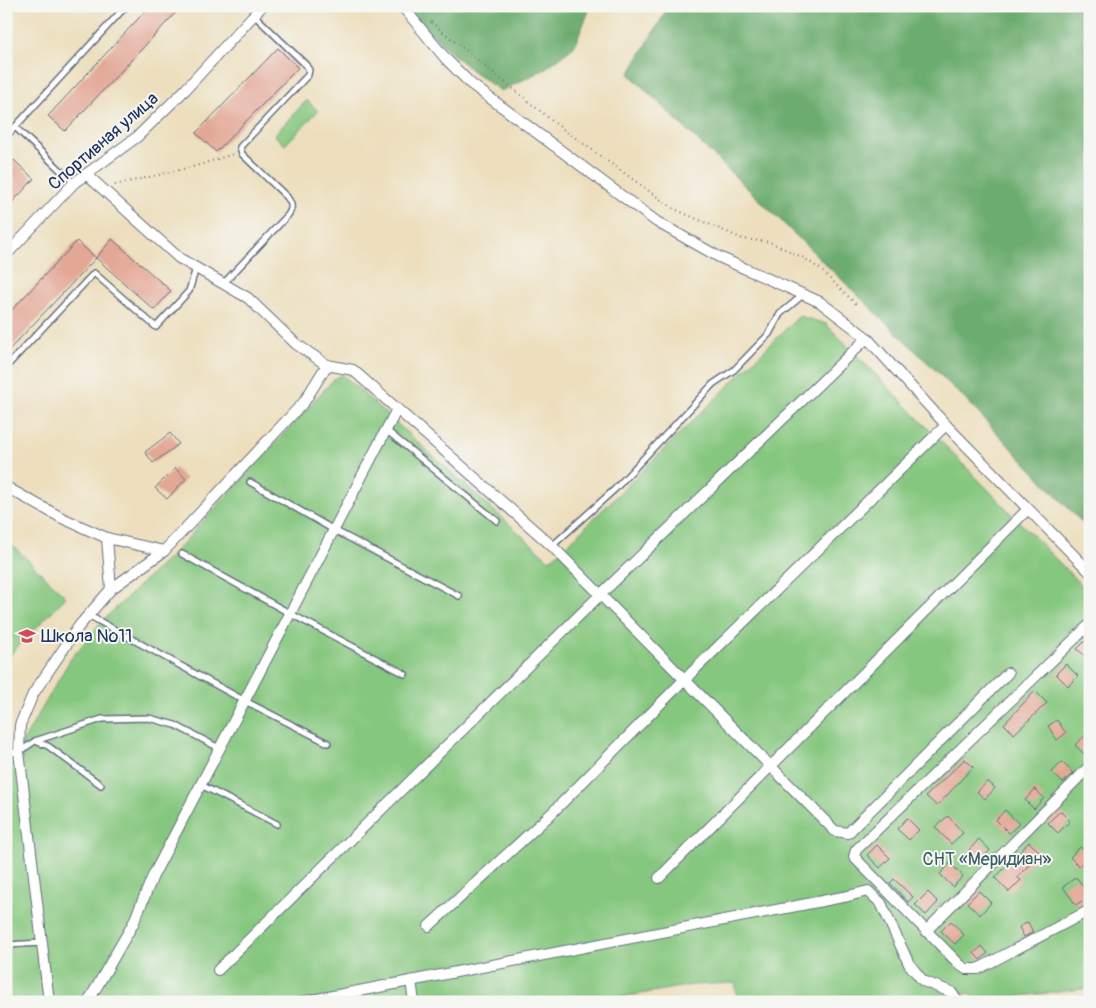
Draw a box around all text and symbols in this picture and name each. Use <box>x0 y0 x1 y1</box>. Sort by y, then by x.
street label: Спортивная улица <box>43 87 163 196</box>
place label: Школа №11 <box>41 625 132 648</box>
school or university icon: Школа №11 <box>17 626 37 646</box>
park label: СНТ «Меридиан» <box>923 848 1051 871</box>

